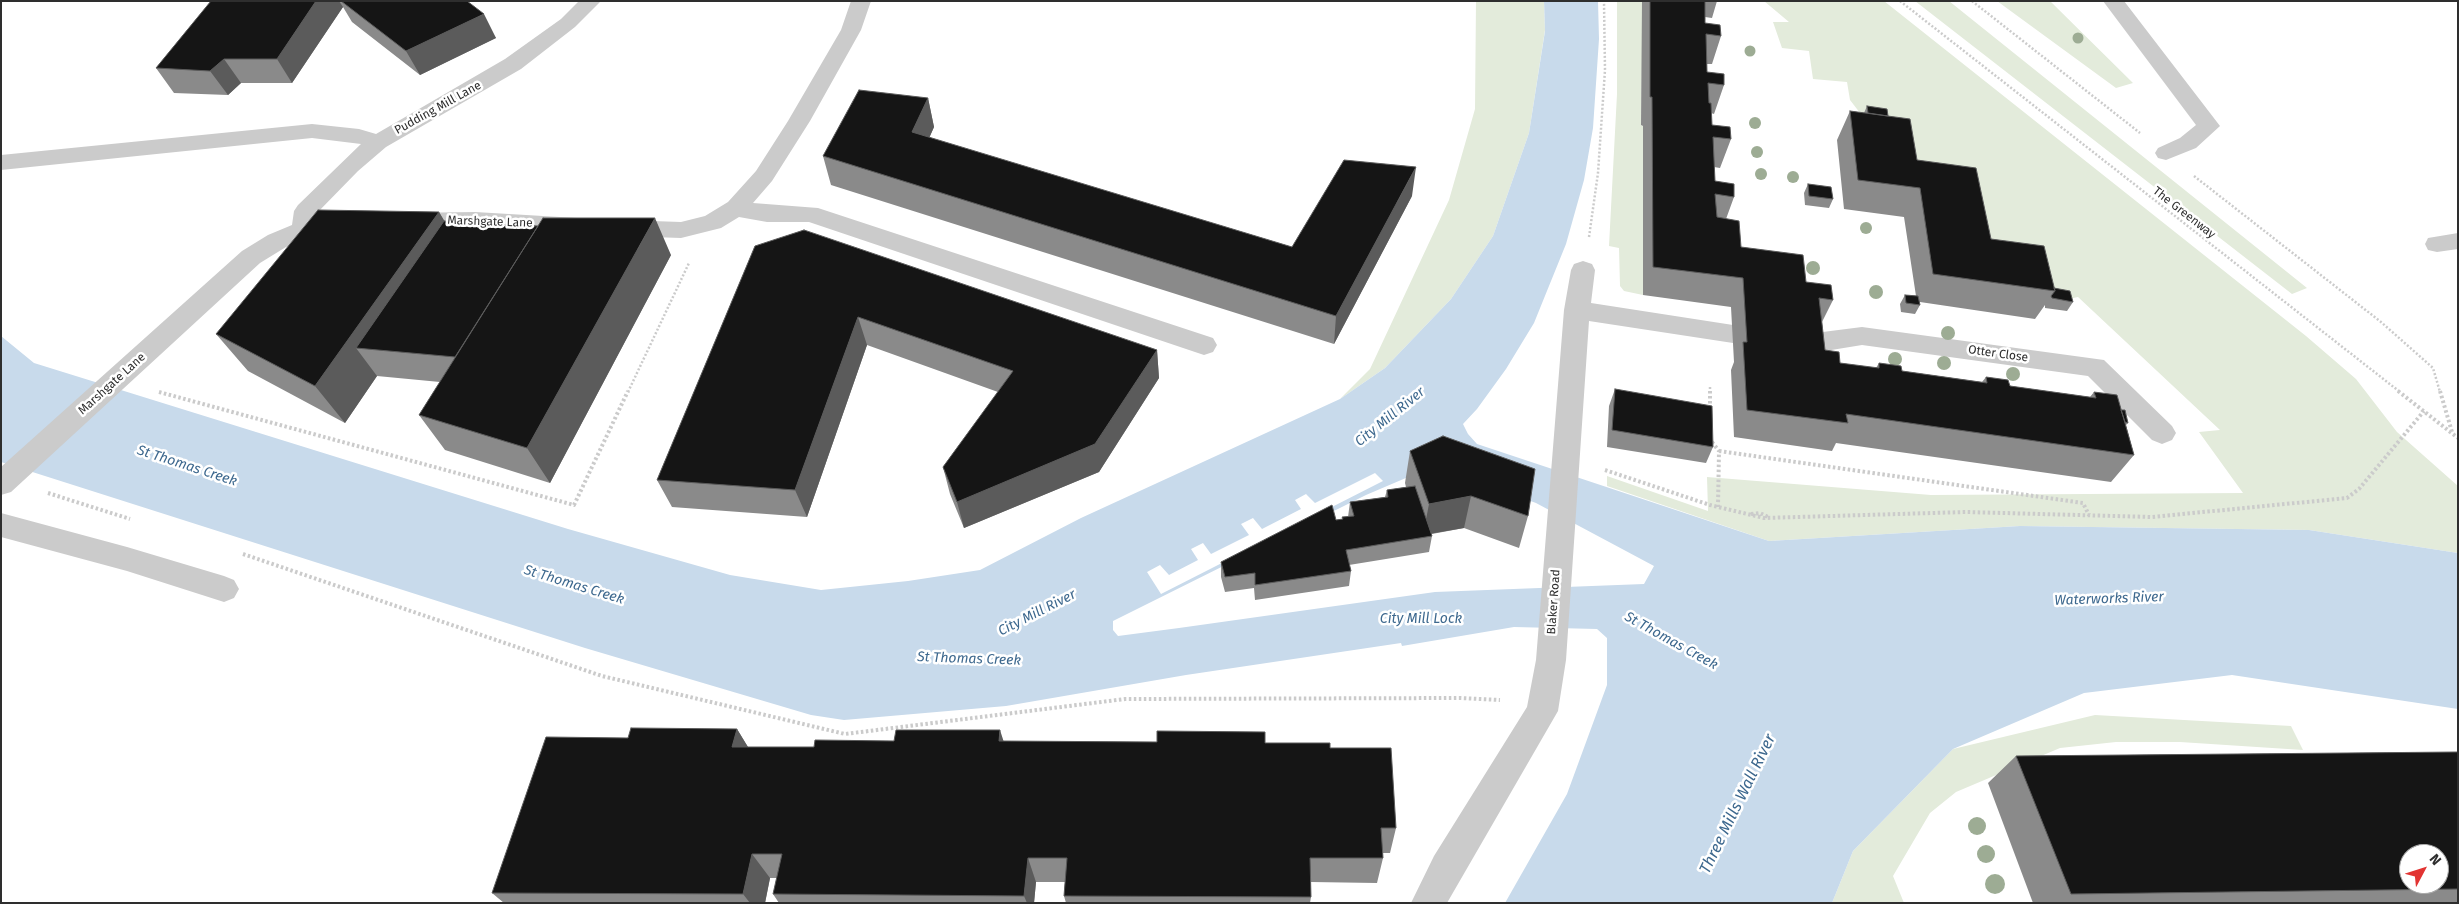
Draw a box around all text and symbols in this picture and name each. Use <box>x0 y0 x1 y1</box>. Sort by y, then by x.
street label: Pudding Mill Lane <box>392 78 484 138</box>
street label: The Greenway <box>2150 184 2218 242</box>
street label: Marshgate Lane <box>447 213 533 231</box>
street label: Otter Close <box>1967 343 2029 365</box>
street label: Marshgate Lane <box>75 350 149 418</box>
water label: City Mill River <box>1352 384 1428 450</box>
water label: St Thomas Creek <box>135 442 239 490</box>
water label: St Thomas Creek <box>522 562 626 608</box>
street label: Blaker Road <box>1545 569 1563 635</box>
water label: City Mill River <box>995 586 1079 640</box>
water label: Waterworks River <box>2054 589 2164 609</box>
water label: St Thomas Creek <box>1621 608 1721 674</box>
water label: City Mill Lock <box>1380 611 1462 627</box>
water label: St Thomas Creek <box>917 649 1021 669</box>
water label: Three Mills Wall River <box>1696 731 1780 877</box>
north arrow <box>2399 844 2449 894</box>
text: N <box>2426 851 2445 869</box>

